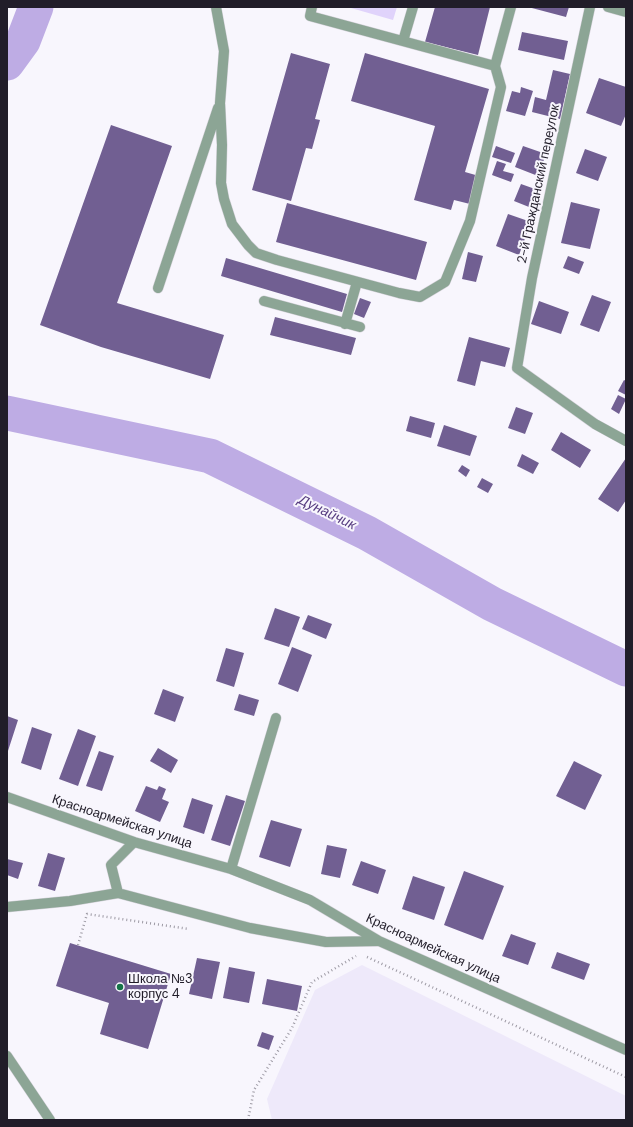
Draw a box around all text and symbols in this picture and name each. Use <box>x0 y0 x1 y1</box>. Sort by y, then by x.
street label: 2-й Гражданский переулок <box>514 103 564 265</box>
water label: Дунайчик <box>295 492 359 534</box>
street label: Красноармейская улица <box>50 792 194 852</box>
street label: Красноармейская улица <box>363 911 503 987</box>
place label: Школа №3 корпус 4 <box>128 972 193 1003</box>
marker: Школа №3 корпус 4 <box>115 982 125 992</box>

